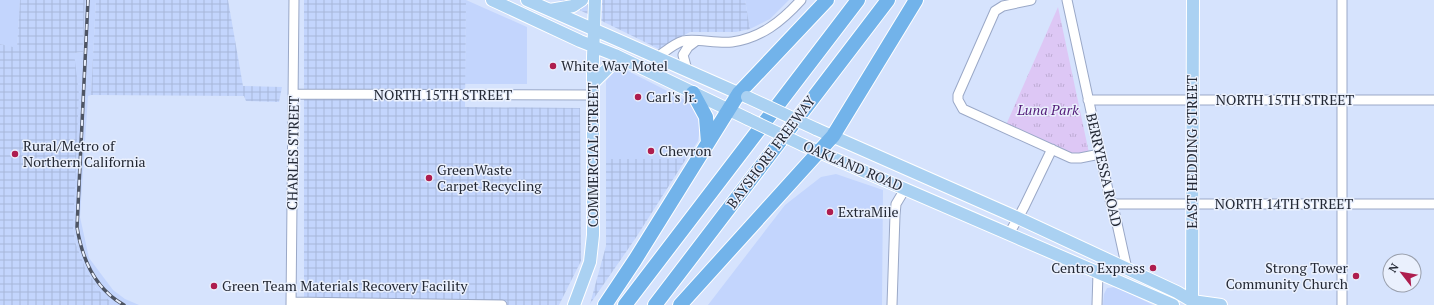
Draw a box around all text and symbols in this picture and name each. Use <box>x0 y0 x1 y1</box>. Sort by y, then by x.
place label: White Way Motel <box>561 56 668 75</box>
marker: White Way Motel <box>548 61 558 71</box>
street label: EAST HEDDING STREET <box>1182 75 1201 229</box>
street label: COMMERCIAL STREET <box>583 82 602 227</box>
street label: NORTH 15TH STREET <box>374 85 512 104</box>
place label: Carl's Jr. <box>646 87 697 106</box>
street label: NORTH 15TH STREET <box>1216 90 1354 109</box>
street label: BAYSHORE FREEWAY <box>722 91 820 212</box>
marker: Carl's Jr. <box>633 92 643 102</box>
street label: CHARLES STREET <box>282 95 303 210</box>
park label: Luna Park <box>1016 100 1079 119</box>
street label: BERRYESSA ROAD <box>1082 111 1127 229</box>
place label: Rural/Metro of Northern California <box>23 136 146 171</box>
street label: OAKLAND ROAD <box>800 136 906 195</box>
place label: Chevron <box>659 141 712 160</box>
marker: Chevron <box>646 146 656 156</box>
marker: Rural/Metro of Northern California <box>10 149 20 159</box>
place label: GreenWaste Carpet Recycling <box>437 160 542 195</box>
marker: GreenWaste Carpet Recycling <box>424 173 434 183</box>
street label: NORTH 14TH STREET <box>1215 194 1353 213</box>
place label: ExtraMile <box>838 202 899 221</box>
marker: ExtraMile <box>825 207 835 217</box>
north arrow <box>1382 253 1422 293</box>
place label: Centro Express <box>1051 258 1145 277</box>
place label: Strong Tower Community Church <box>1226 258 1349 293</box>
text: N <box>1385 260 1402 275</box>
marker: Centro Express <box>1148 263 1158 273</box>
marker: Strong Tower Community Church <box>1351 271 1361 281</box>
place label: Green Team Materials Recovery Facility <box>222 276 468 295</box>
marker: Green Team Materials Recovery Facility <box>209 281 219 291</box>

